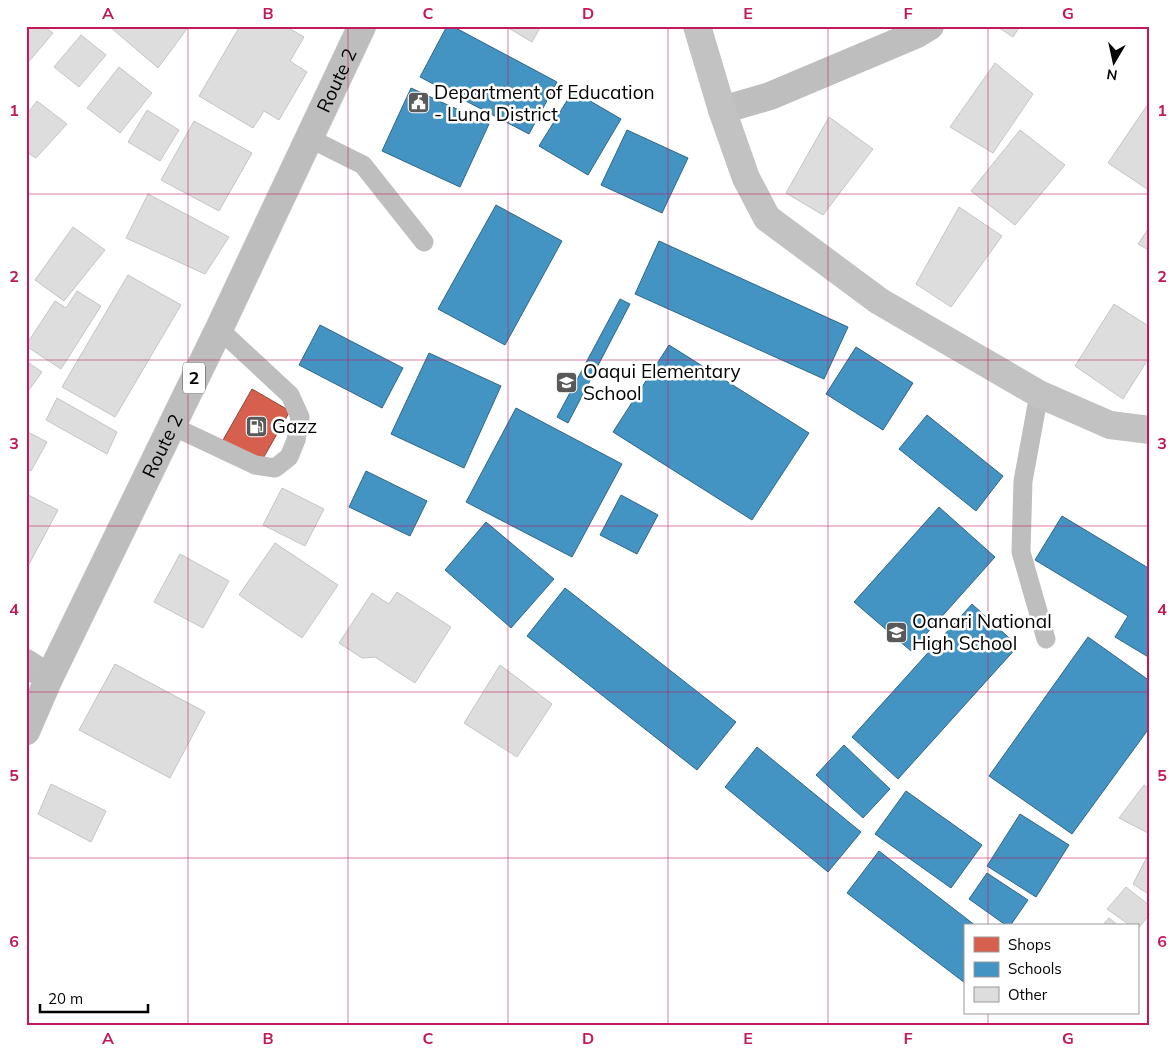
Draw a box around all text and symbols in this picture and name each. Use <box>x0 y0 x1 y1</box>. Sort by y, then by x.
text: A <box>102 3 114 23</box>
text: B <box>262 3 274 23</box>
text: C <box>423 3 434 23</box>
text: D <box>582 3 594 23</box>
text: E <box>743 3 753 23</box>
text: F <box>903 3 913 23</box>
text: G <box>1062 3 1074 23</box>
north arrow <box>1088 38 1138 88</box>
street label: Route 2 <box>311 44 362 116</box>
text: N <box>1105 65 1119 85</box>
place label: Department of Education - Luna District <box>434 80 655 126</box>
public building icon: Department of Education - Luna District <box>406 91 430 115</box>
text: 1 <box>9 100 19 120</box>
text: 1 <box>1157 100 1167 120</box>
text: 2 <box>9 266 19 286</box>
text: 2 <box>1157 266 1167 286</box>
place label: Oaqui Elementary School <box>583 359 741 405</box>
road number: 2 <box>183 362 205 393</box>
school or university icon: Oaqui Elementary School <box>555 370 579 394</box>
street label: Route 2 <box>136 410 188 482</box>
fuel station icon: Gazz <box>244 414 268 438</box>
place label: Gazz <box>272 414 317 438</box>
text: 3 <box>9 433 19 453</box>
text: 3 <box>1157 433 1167 453</box>
text: 4 <box>9 599 19 619</box>
text: 4 <box>1157 599 1167 619</box>
place label: Oanari National High School <box>912 609 1052 655</box>
school or university icon: Oanari National High School <box>884 620 908 644</box>
text: 5 <box>9 765 19 785</box>
text: 5 <box>1157 765 1167 785</box>
legend <box>964 924 1138 1014</box>
text: 6 <box>9 931 19 951</box>
text: 6 <box>1157 931 1167 951</box>
text: Shops <box>1008 935 1051 954</box>
text: Schools <box>1008 959 1062 978</box>
scale bar <box>40 982 148 1014</box>
text: Other <box>1008 985 1048 1004</box>
text: 20 m <box>48 989 83 1008</box>
text: A <box>102 1028 114 1048</box>
text: B <box>262 1028 274 1048</box>
text: C <box>423 1028 434 1048</box>
text: D <box>582 1028 594 1048</box>
text: E <box>743 1028 753 1048</box>
text: F <box>903 1028 913 1048</box>
text: G <box>1062 1028 1074 1048</box>

